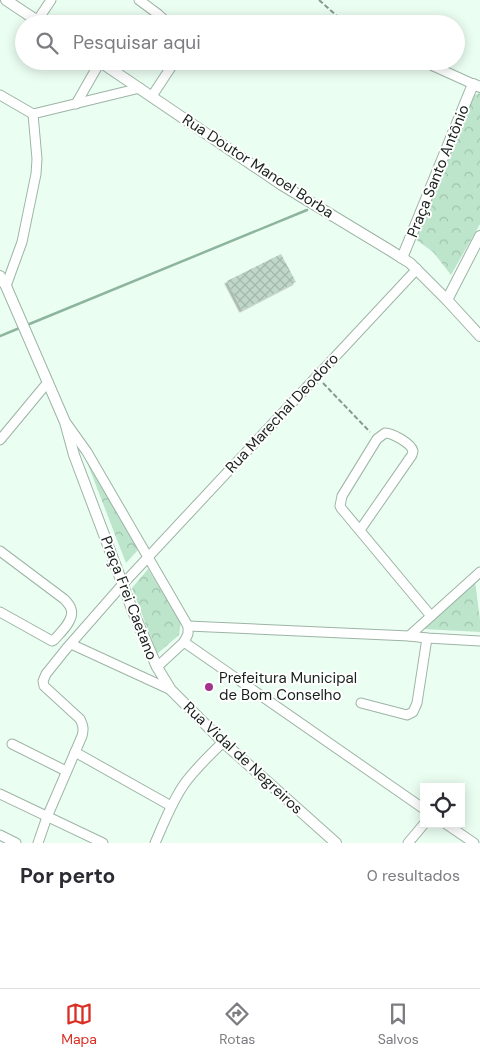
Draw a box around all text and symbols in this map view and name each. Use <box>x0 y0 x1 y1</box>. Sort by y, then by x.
search box <box>15 15 465 70</box>
icon: search <box>33 29 61 57</box>
text: Pesquisar aqui <box>73 30 201 55</box>
street label: Praça Santo Antônio <box>402 102 474 240</box>
street label: Rua Doutor Manoel Borba <box>178 109 338 223</box>
street label: Rua Marechal Deodoro <box>221 349 343 477</box>
street label: Praça Frei Caetano <box>96 533 162 663</box>
place label: Prefeitura Municipal de Bom Conselho <box>219 668 357 705</box>
marker: Prefeitura Municipal de Bom Conselho <box>203 681 215 693</box>
street label: Rua Vidal de Negreiros <box>179 697 307 819</box>
map controls <box>420 783 465 828</box>
button: locate <box>420 783 465 828</box>
text: Por perto <box>20 862 115 890</box>
text: 0 resultados <box>367 865 460 886</box>
tab: Mapa <box>61 1000 97 1048</box>
tab: Rotas <box>219 1000 255 1048</box>
tab: Salvos <box>378 1000 419 1048</box>

